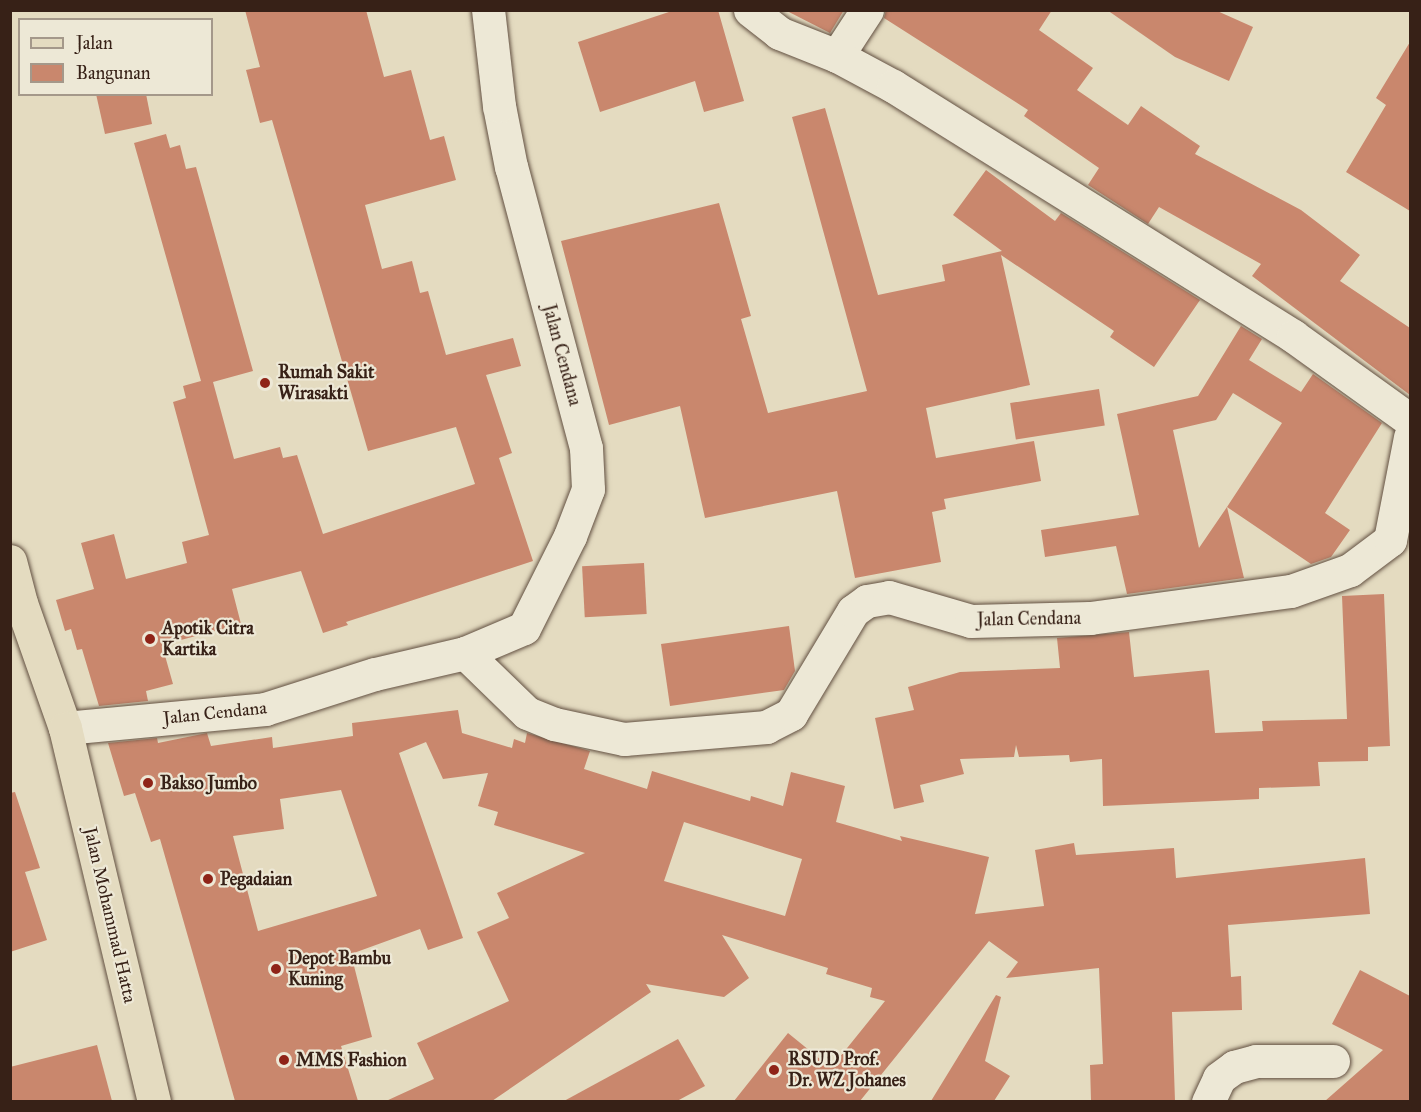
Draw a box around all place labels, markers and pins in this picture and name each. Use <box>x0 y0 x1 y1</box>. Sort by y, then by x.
place label: Rumah Sakit Wirasakti <box>278 362 374 404</box>
marker: Rumah Sakit Wirasakti <box>256 374 274 392</box>
place label: Apotik Citra Kartika <box>162 618 254 660</box>
marker: Apotik Citra Kartika <box>143 632 157 646</box>
place label: Bakso Jumbo <box>160 772 257 794</box>
marker: Bakso Jumbo <box>141 776 155 790</box>
place label: Pegadaian <box>220 868 292 890</box>
marker: Pegadaian <box>201 872 215 886</box>
place label: Depot Bambu Kuning <box>288 948 391 990</box>
marker: Depot Bambu Kuning <box>269 962 283 976</box>
place label: MMS Fashion <box>296 1049 407 1071</box>
place label: RSUD Prof. Dr. WZ Johanes <box>788 1049 906 1092</box>
marker: MMS Fashion <box>277 1053 291 1067</box>
marker: RSUD Prof. Dr. WZ Johanes <box>765 1061 783 1079</box>

